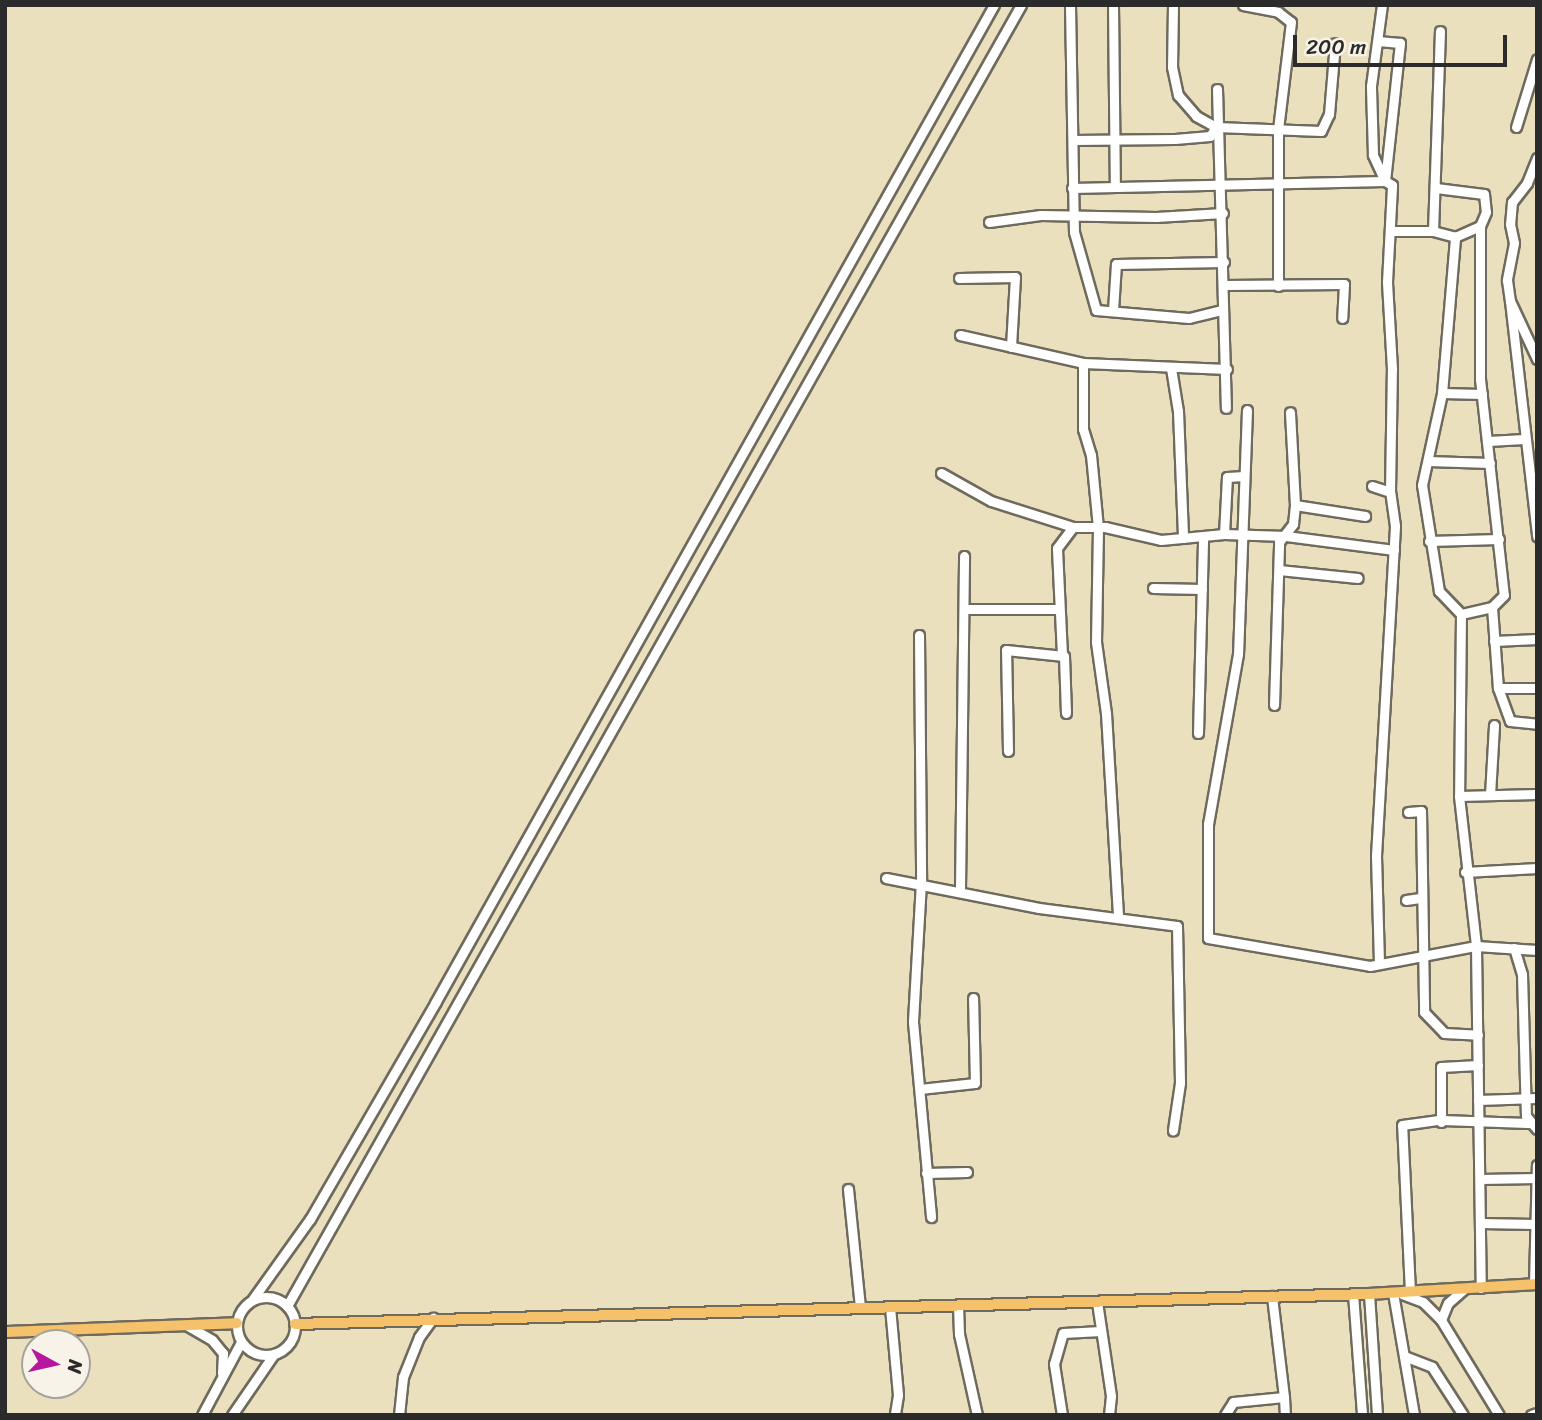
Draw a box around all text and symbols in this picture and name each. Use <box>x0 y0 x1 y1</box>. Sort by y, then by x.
scale bar <box>1297 21 1510 65</box>
text: 200 m <box>1306 28 1366 66</box>
north arrow <box>21 1329 91 1399</box>
text: N <box>58 1358 93 1376</box>

